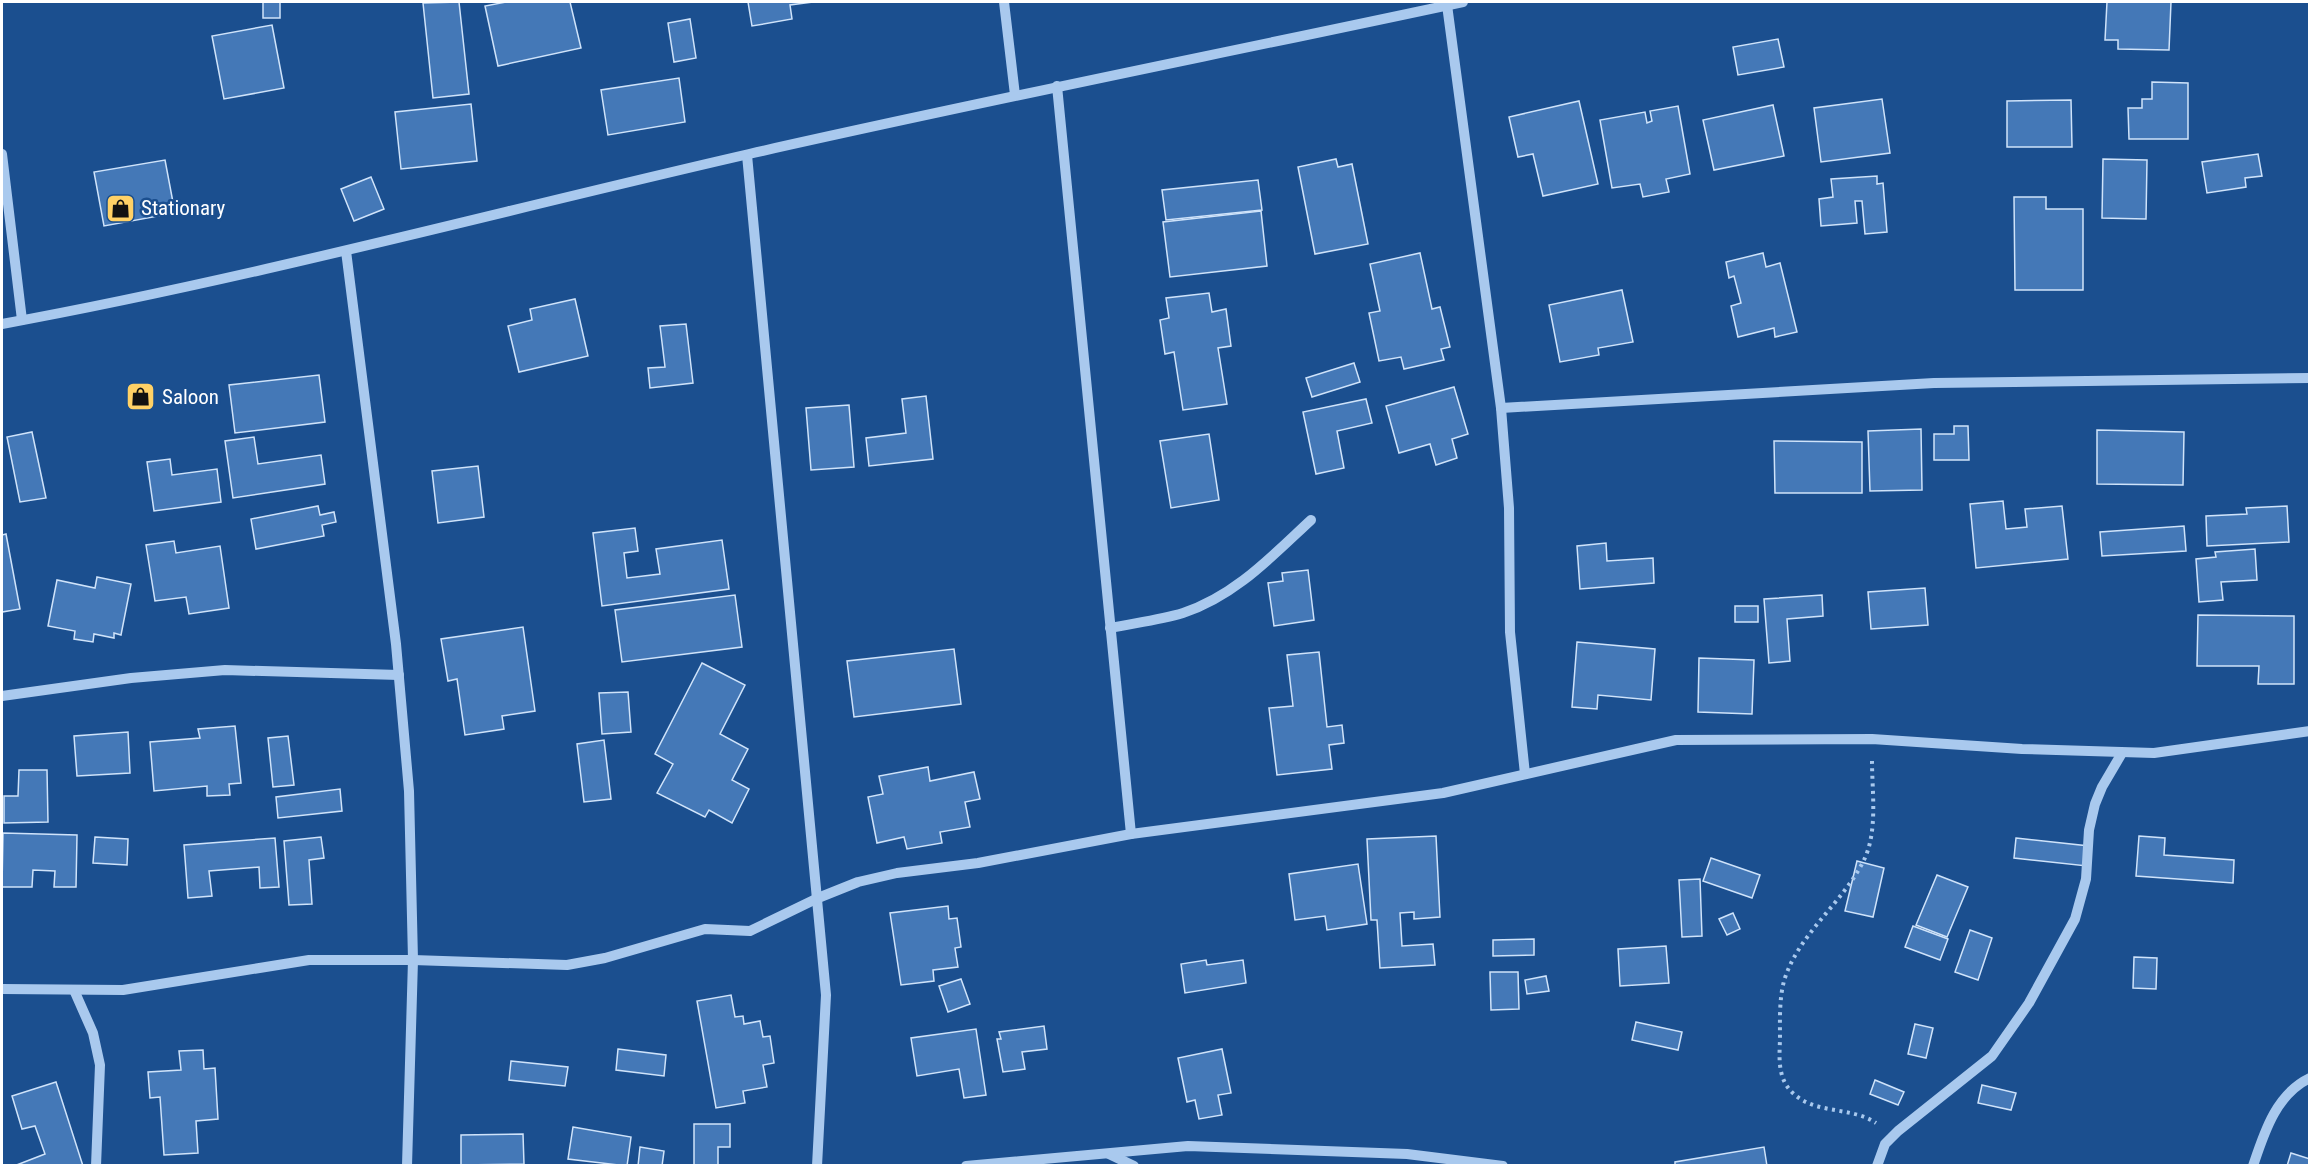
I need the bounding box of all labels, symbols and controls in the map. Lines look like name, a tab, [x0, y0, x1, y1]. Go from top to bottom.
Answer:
shop icon: Stationary	[104, 192, 136, 224]
place label: Stationary	[141, 196, 226, 220]
shop icon: Saloon	[125, 381, 157, 413]
place label: Saloon	[162, 385, 219, 409]

